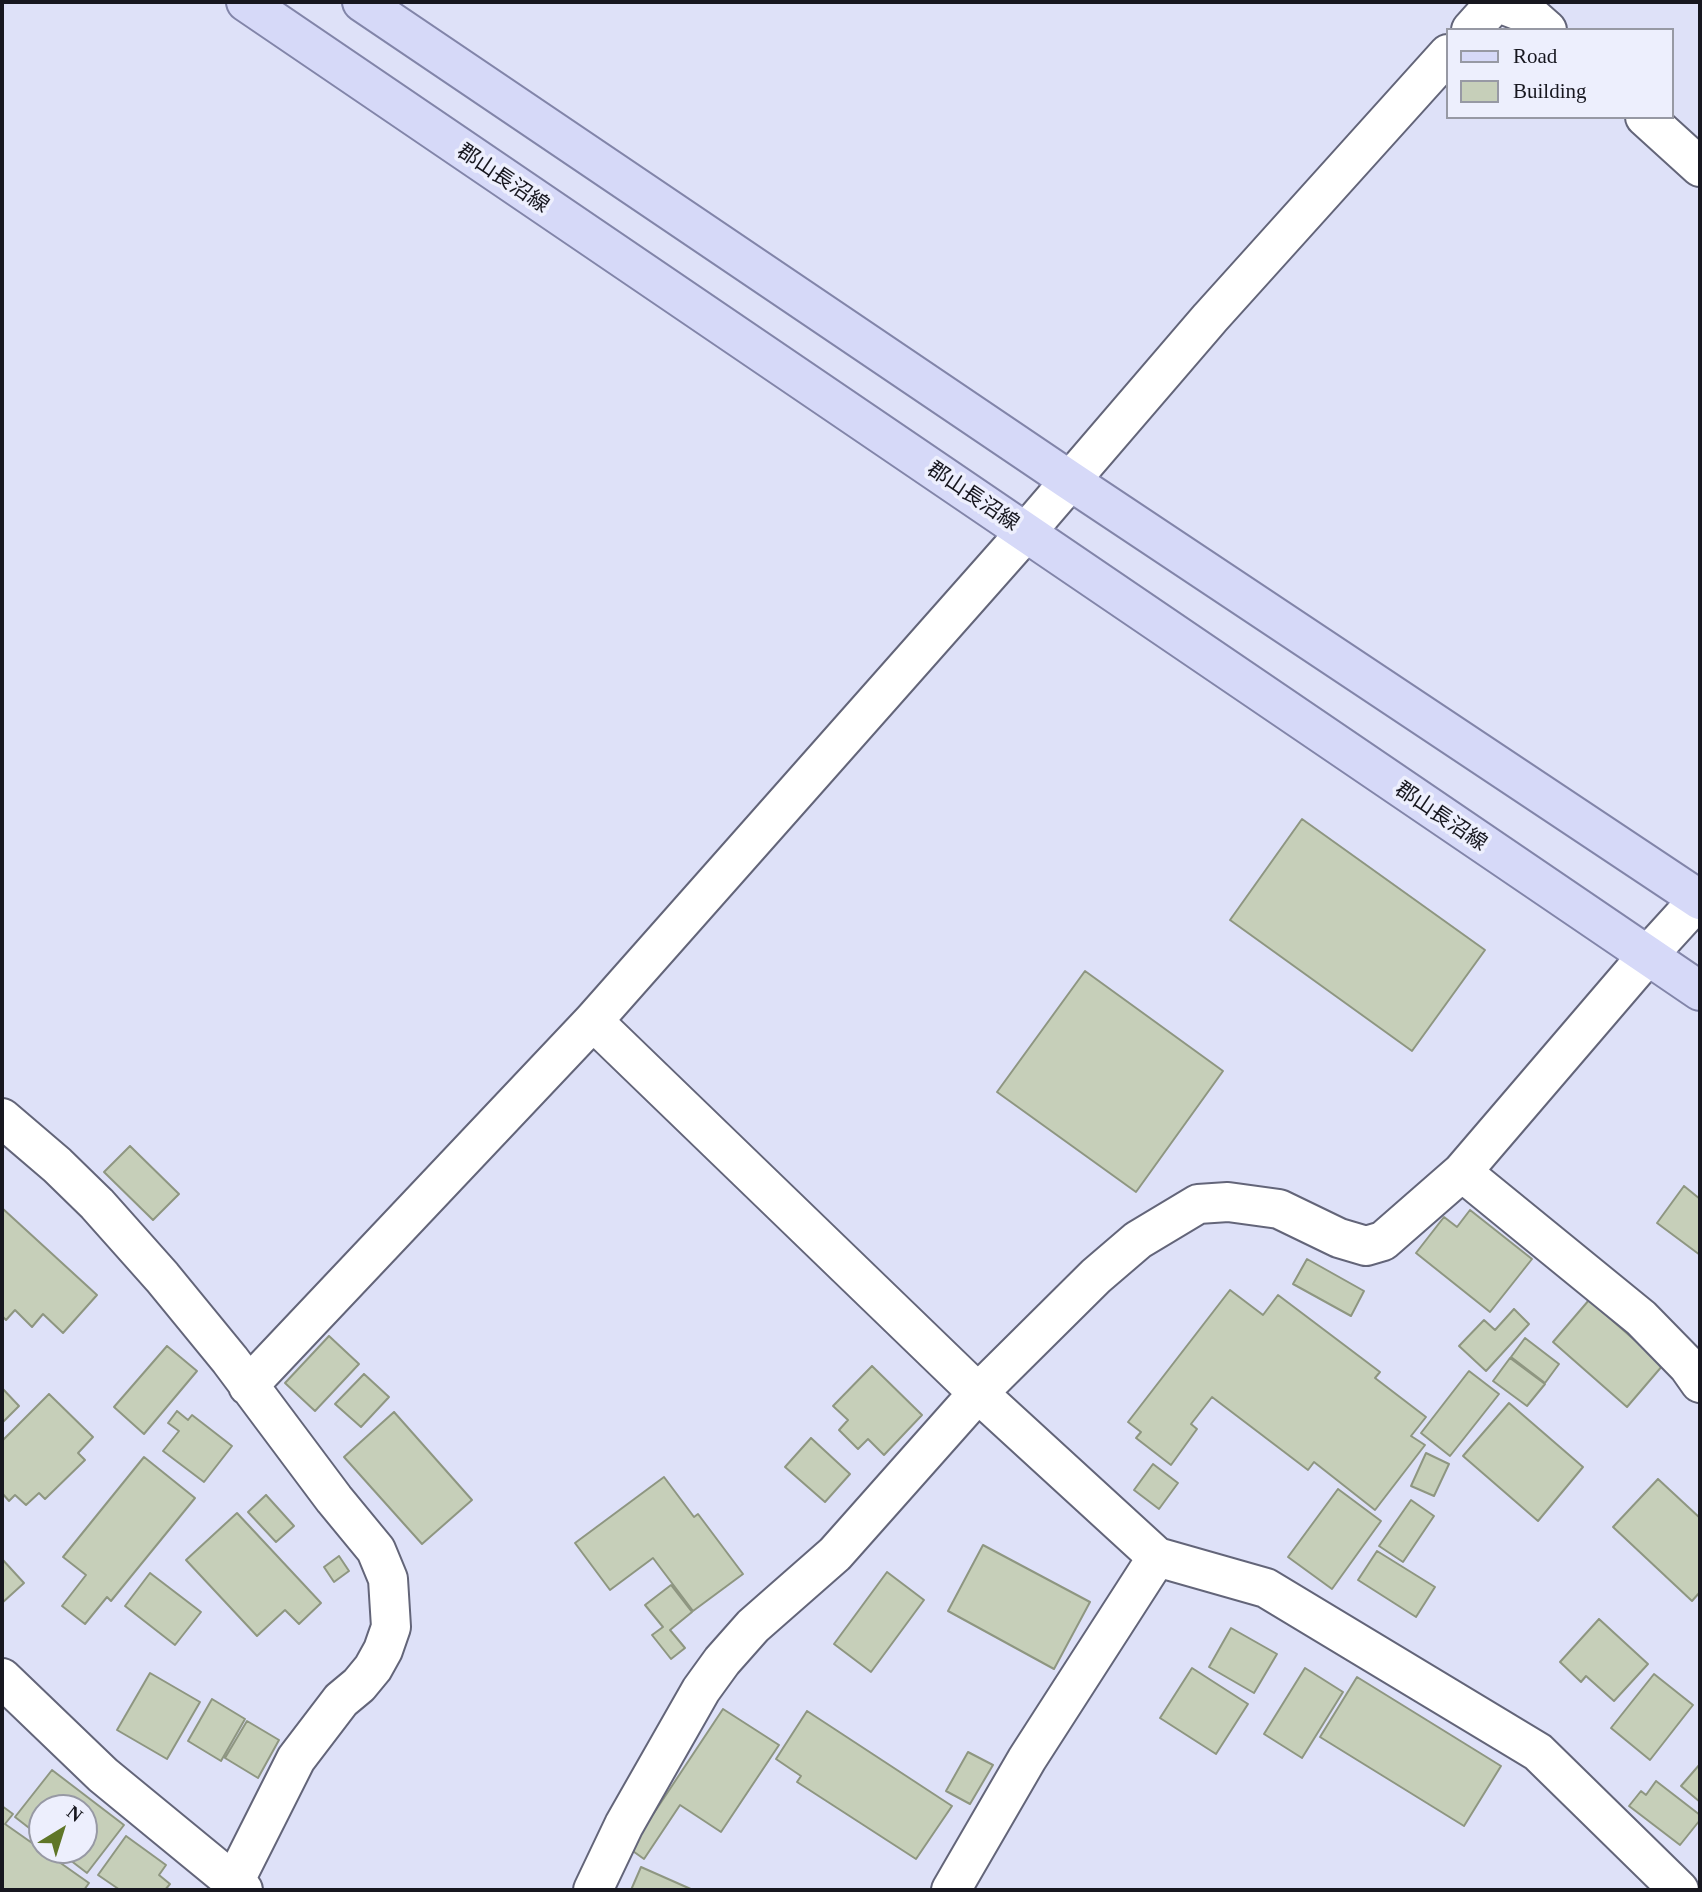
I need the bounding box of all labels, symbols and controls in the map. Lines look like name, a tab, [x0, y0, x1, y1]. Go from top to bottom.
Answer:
legend	[1446, 28, 1674, 119]
text: Road	[1513, 44, 1557, 68]
text: Building	[1513, 79, 1587, 103]
street label: 郡山長沼線	[453, 137, 555, 217]
street label: 郡山長沼線	[923, 455, 1025, 535]
street label: 郡山長沼線	[1391, 775, 1493, 855]
north arrow	[28, 1794, 98, 1864]
text: N	[63, 1801, 87, 1826]

